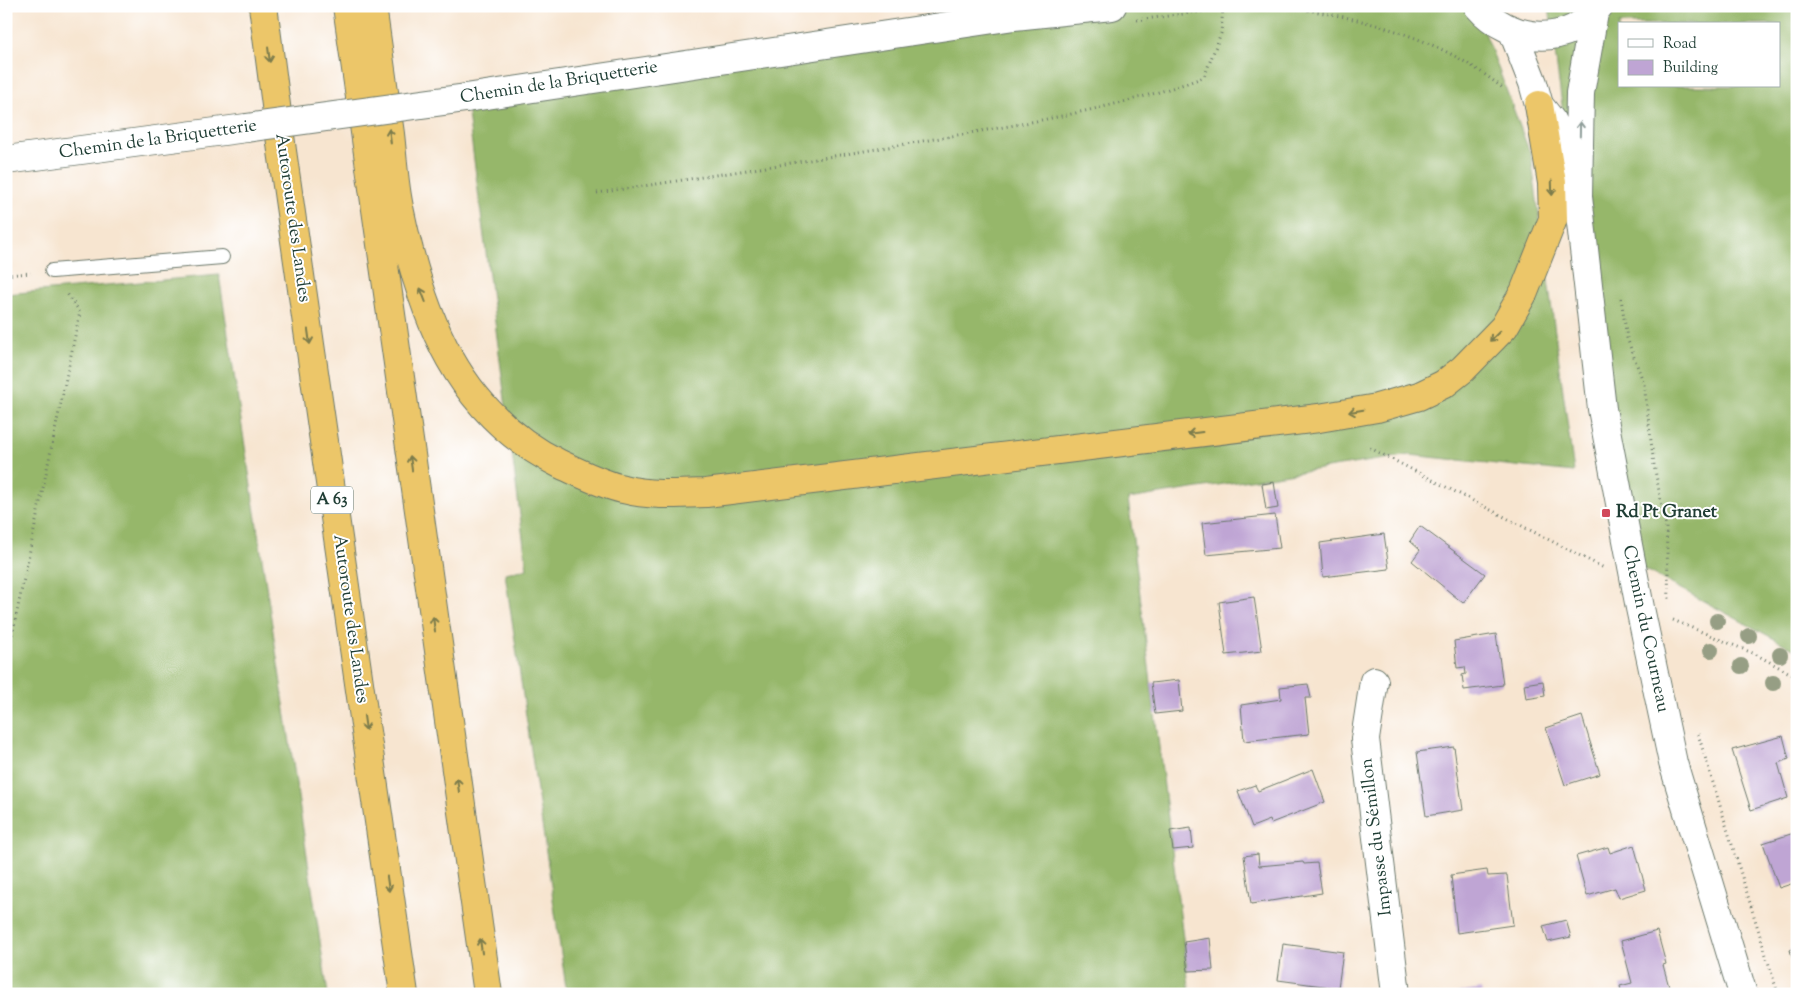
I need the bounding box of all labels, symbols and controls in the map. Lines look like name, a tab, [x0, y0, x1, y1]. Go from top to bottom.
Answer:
legend	[1618, 22, 1780, 88]
text: Road	[1663, 34, 1697, 55]
one-way arrow	[264, 46, 274, 62]
street label: Chemin de la Briquetterie	[458, 55, 660, 111]
text: Building	[1663, 58, 1718, 79]
street label: Chemin de la Briquetterie	[57, 113, 259, 167]
one-way arrow	[1575, 122, 1584, 138]
one-way arrow	[385, 129, 395, 145]
street label: Autoroute des Landes	[267, 132, 317, 304]
one-way arrow	[1548, 180, 1557, 196]
one-way arrow	[418, 288, 427, 303]
one-way arrow	[304, 329, 314, 345]
one-way arrow	[1489, 330, 1502, 342]
one-way arrow	[1349, 407, 1365, 417]
one-way arrow	[1188, 428, 1204, 438]
one-way arrow	[406, 455, 416, 471]
road number: A 63	[311, 486, 353, 514]
place label: Rd Pt Granet	[1616, 500, 1718, 526]
marker: Rd Pt Granet	[1600, 507, 1612, 519]
street label: Autoroute des Landes	[325, 533, 375, 705]
street label: Chemin du Courneau	[1615, 543, 1675, 715]
one-way arrow	[429, 616, 439, 632]
one-way arrow	[360, 714, 370, 730]
street label: Impasse du Sémillon	[1354, 756, 1400, 917]
one-way arrow	[452, 777, 462, 793]
one-way arrow	[383, 875, 393, 891]
one-way arrow	[476, 938, 486, 954]

